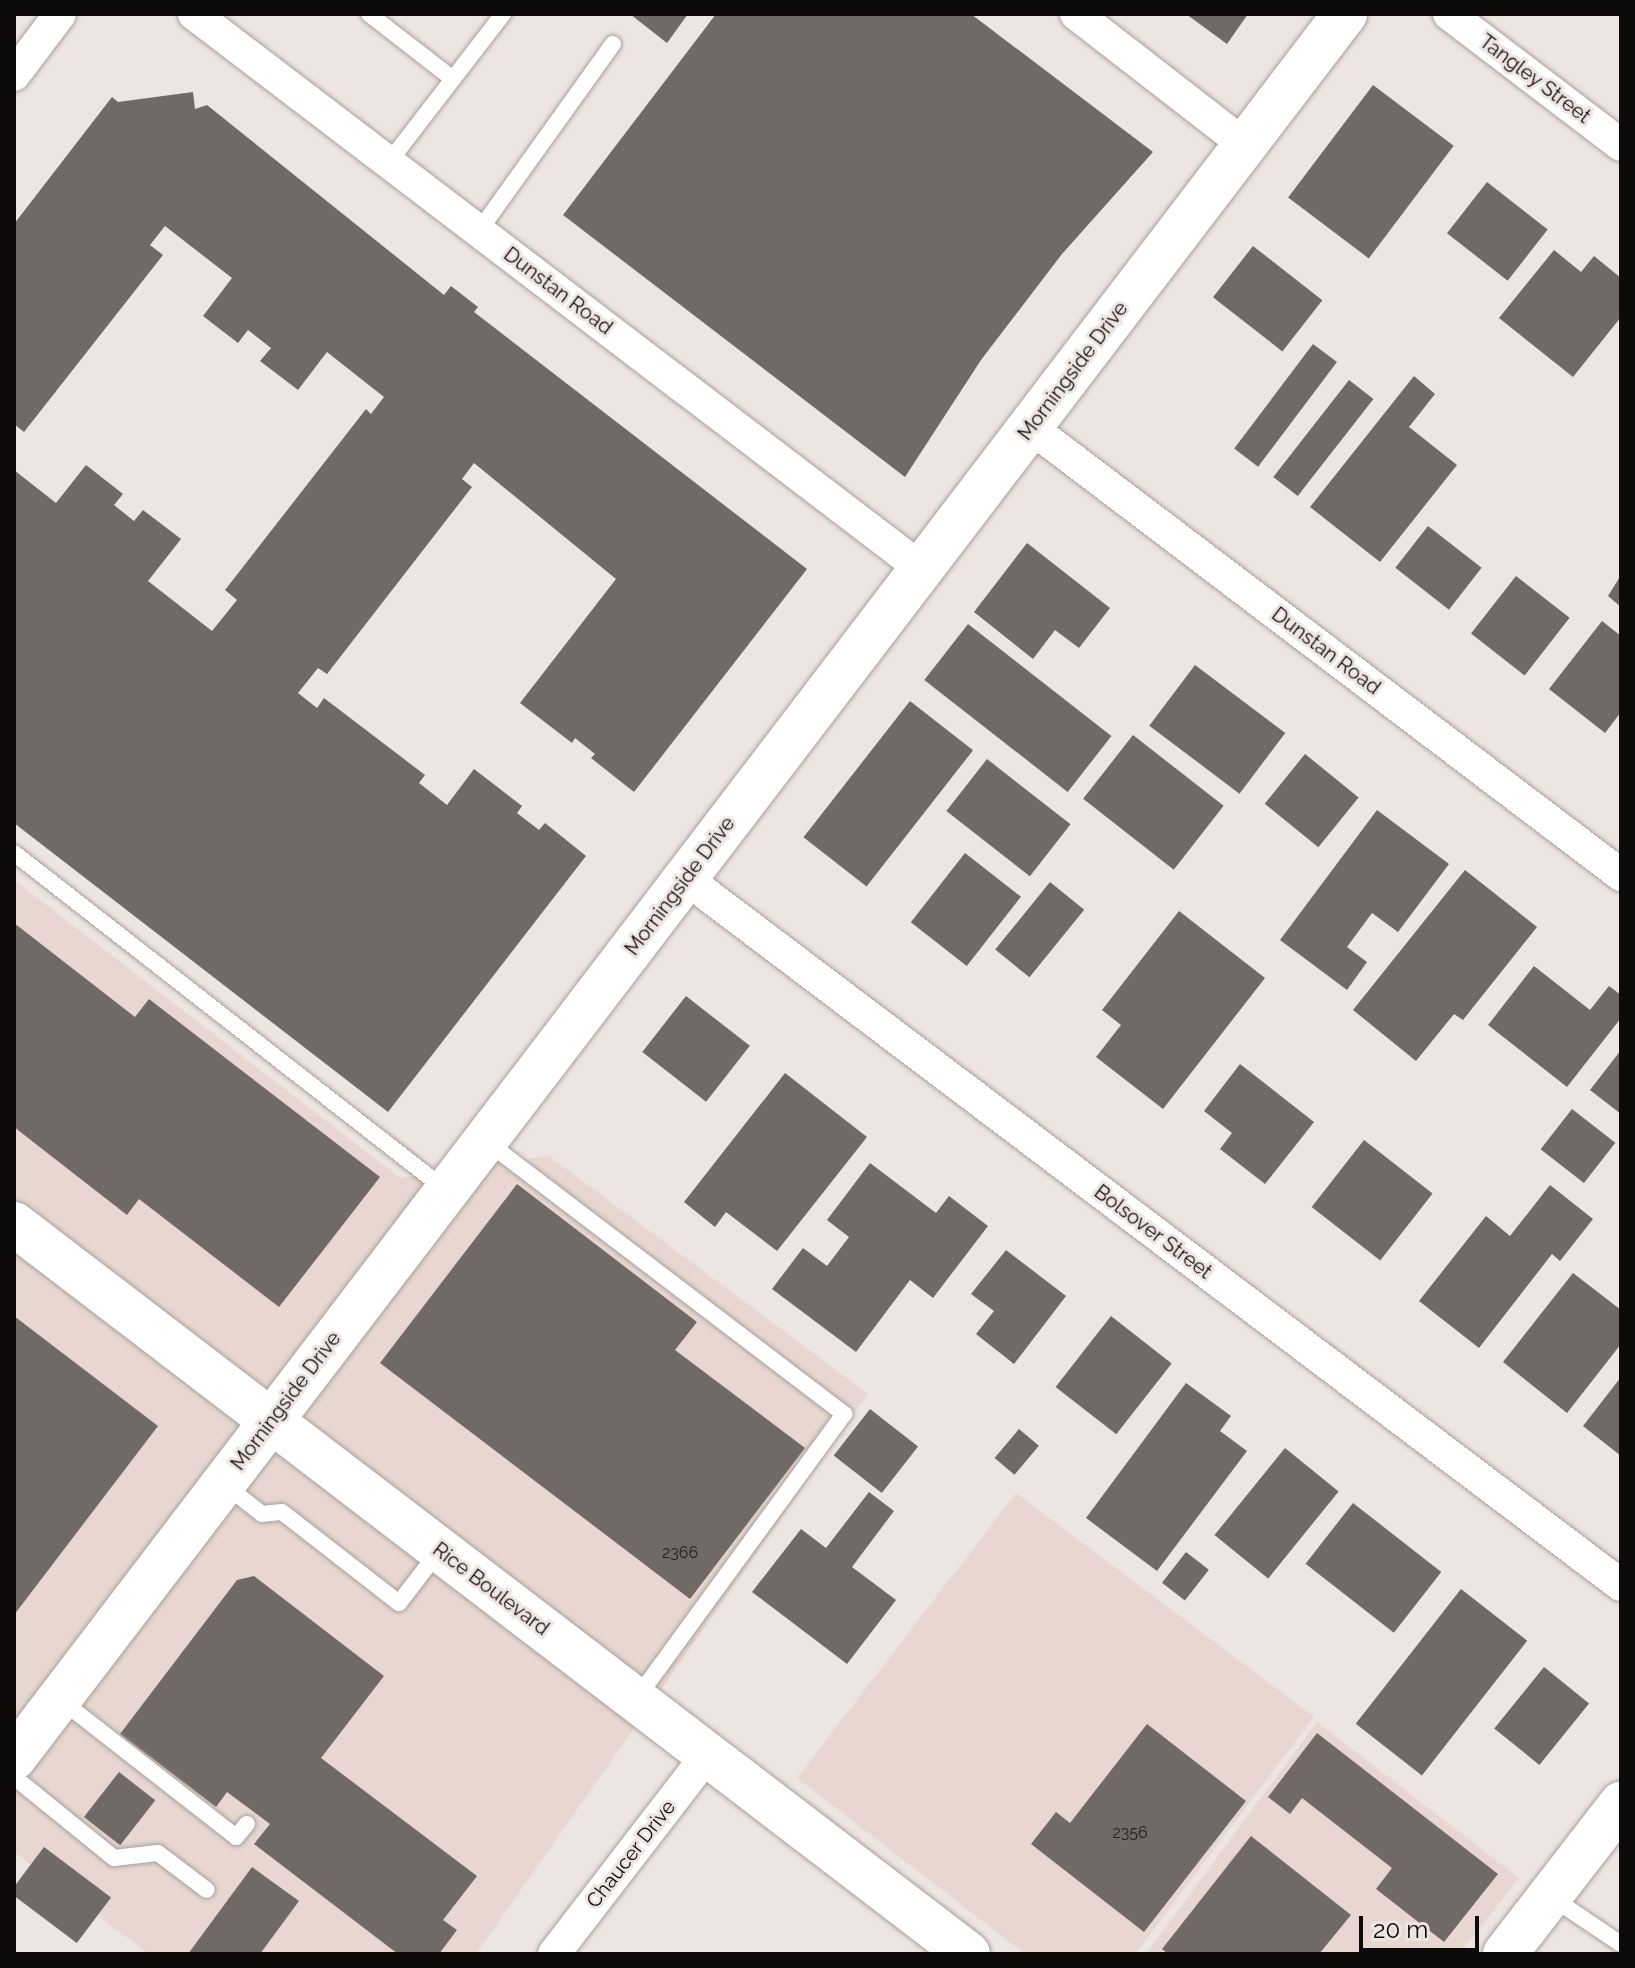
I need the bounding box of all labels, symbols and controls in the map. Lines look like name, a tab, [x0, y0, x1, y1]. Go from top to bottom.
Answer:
street label: Tangley Street	[1475, 29, 1595, 129]
street label: Dunstan Road	[499, 242, 617, 340]
street label: Morningside Drive	[1013, 297, 1133, 445]
street label: Dunstan Road	[1267, 602, 1385, 700]
street label: Morningside Drive	[620, 812, 740, 960]
street label: Bolsover Street	[1089, 1180, 1217, 1284]
street label: Morningside Drive	[226, 1327, 346, 1475]
street label: Rice Boulevard	[428, 1537, 554, 1641]
house number: 2366	[662, 1543, 698, 1563]
street label: Chaucer Drive	[581, 1795, 681, 1913]
house number: 2356	[1112, 1823, 1148, 1843]
scale bar	[1363, 1900, 1483, 1950]
text: 20 m	[1373, 1915, 1428, 1944]

